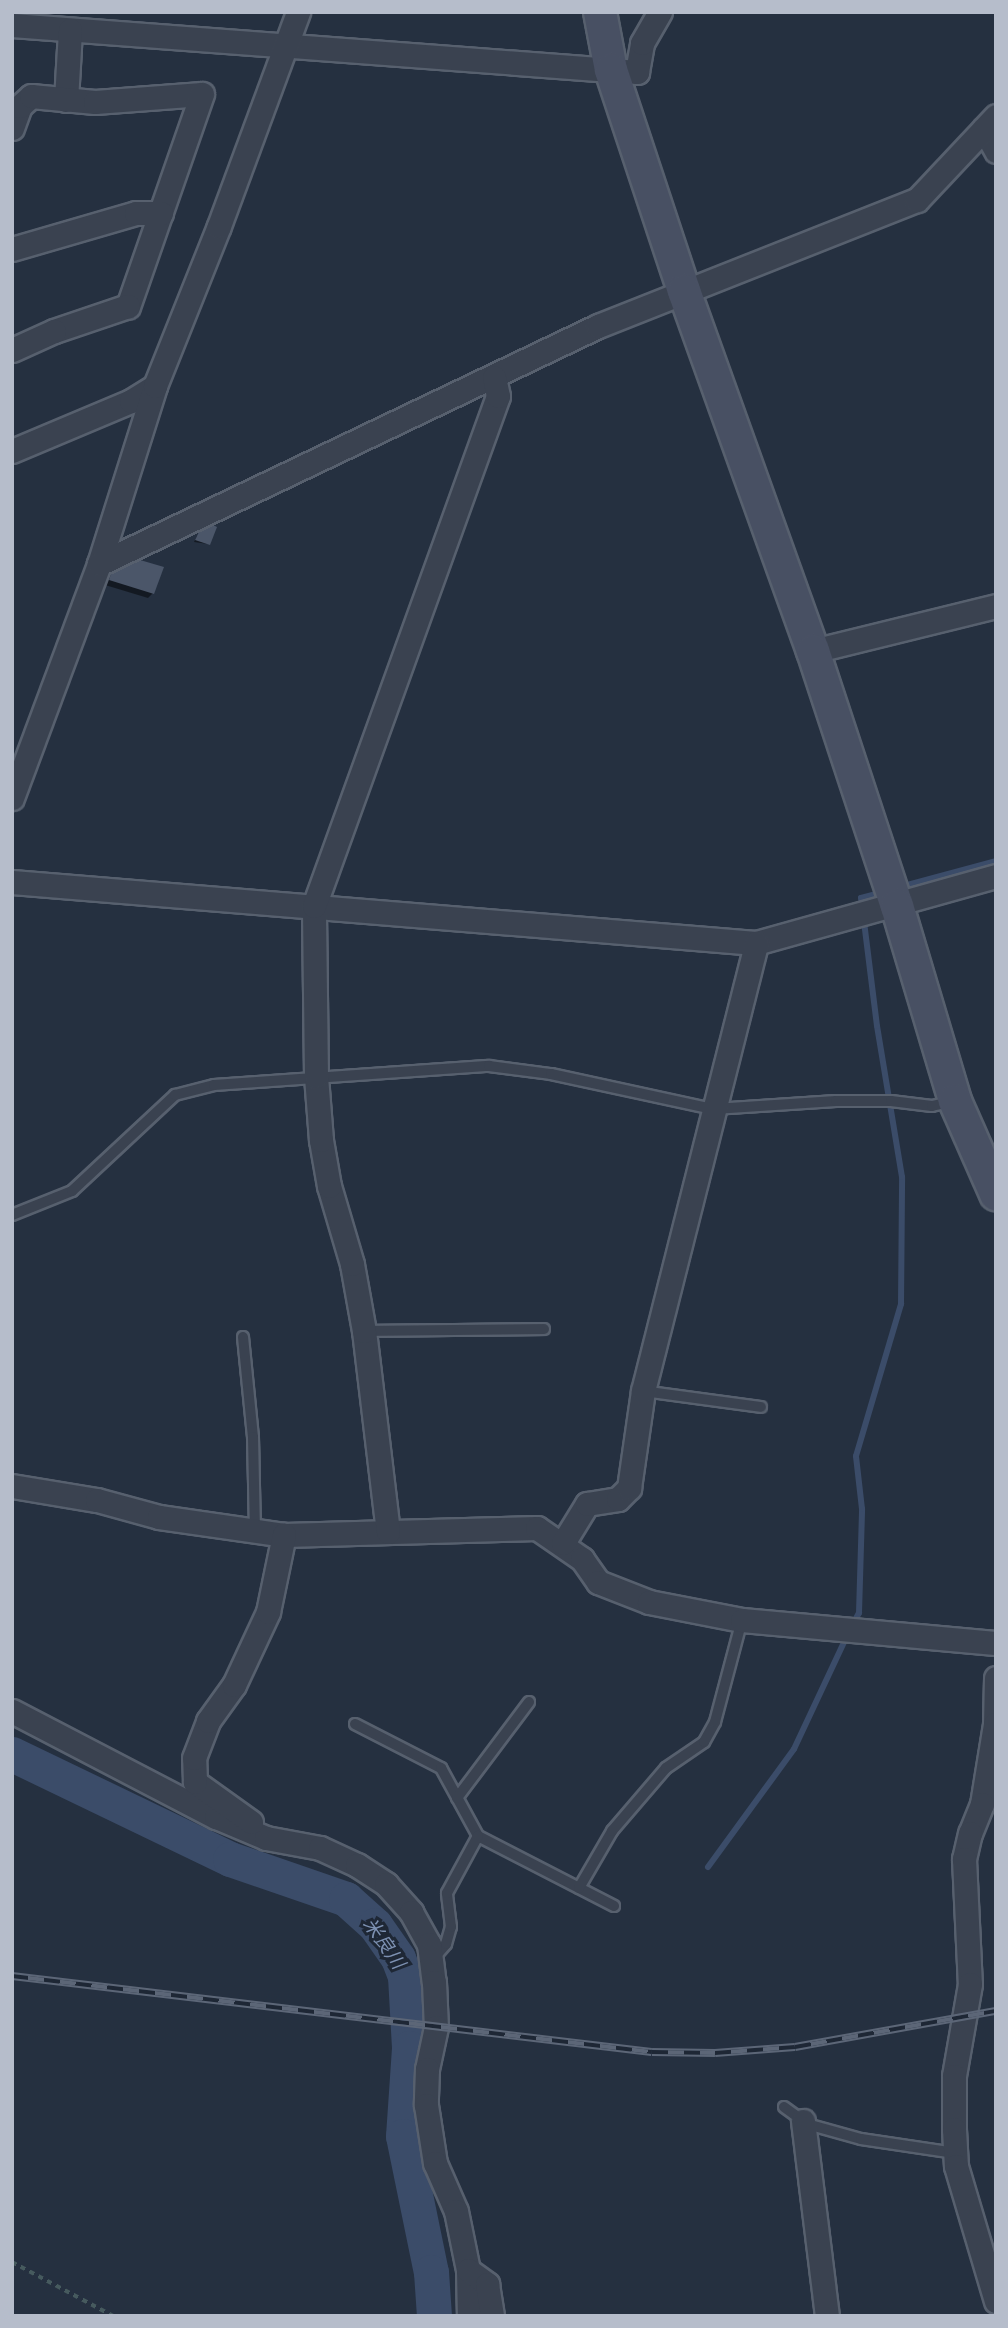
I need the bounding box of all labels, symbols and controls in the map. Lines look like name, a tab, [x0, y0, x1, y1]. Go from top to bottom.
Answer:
water label: 米良川	[357, 1914, 409, 1974]

